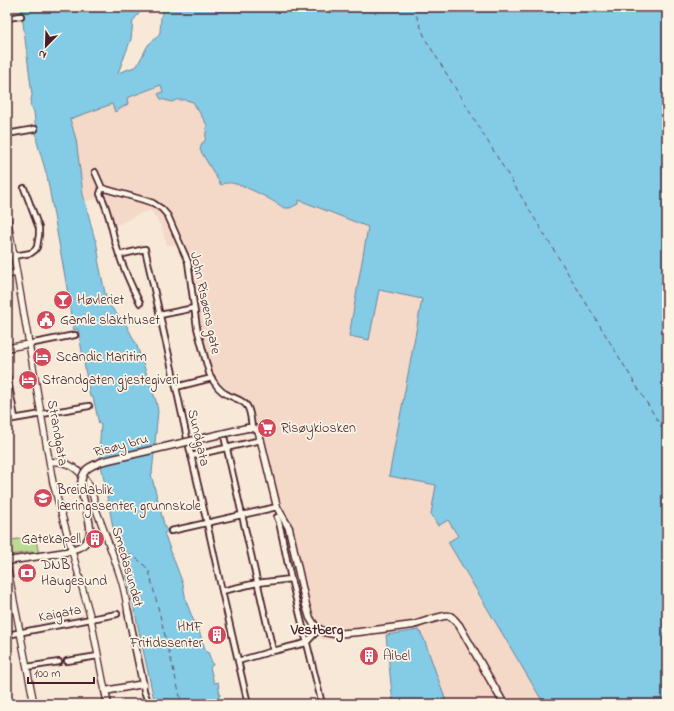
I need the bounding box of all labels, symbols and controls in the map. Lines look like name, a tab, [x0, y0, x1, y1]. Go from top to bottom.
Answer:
north arrow	[26, 26, 66, 66]
text: N	[36, 45, 49, 63]
street label: John Risøens gate	[183, 250, 226, 357]
bar icon: Høvleriet	[52, 289, 74, 311]
place label: Høvleriet	[77, 290, 125, 311]
public building icon: Gamle slakthuset	[35, 309, 57, 331]
place label: Gamle slakthuset	[60, 310, 160, 331]
hotel icon: Scandic Maritim	[31, 346, 53, 368]
place label: Scandic Maritim	[56, 347, 147, 368]
hotel icon: Strandgaten gjestegiveri	[17, 369, 39, 391]
place label: Strandgaten gjestegiveri	[42, 370, 179, 392]
street label: Strandgata	[40, 398, 73, 468]
street label: Sundgata	[180, 407, 215, 469]
supermarket icon: Risøykiosken	[256, 417, 278, 439]
place label: Risøykiosken	[281, 418, 356, 440]
street label: Risøy bru	[91, 429, 151, 464]
place label: Breidablik læringssenter, grunnskole	[56, 480, 202, 518]
school or university icon: Breidablik læringssenter, grunnskole	[32, 487, 54, 509]
street label: Smedasundet	[106, 525, 149, 610]
building icon: Gatekapell	[84, 528, 106, 550]
place label: Gatekapell	[21, 529, 81, 550]
place label: DNB Haugesund	[40, 555, 107, 593]
bank icon: DNB Haugesund	[16, 562, 38, 584]
street label: Kaigata	[37, 600, 83, 629]
place label: HMF Fritidssenter	[129, 617, 204, 654]
district label: Vestberg	[290, 619, 343, 643]
building icon: HMF Fritidssenter	[206, 624, 228, 646]
building icon: Aibel	[358, 645, 380, 667]
place label: Aibel	[383, 646, 410, 667]
scale bar	[28, 659, 94, 685]
text: 100 m	[34, 665, 61, 683]

